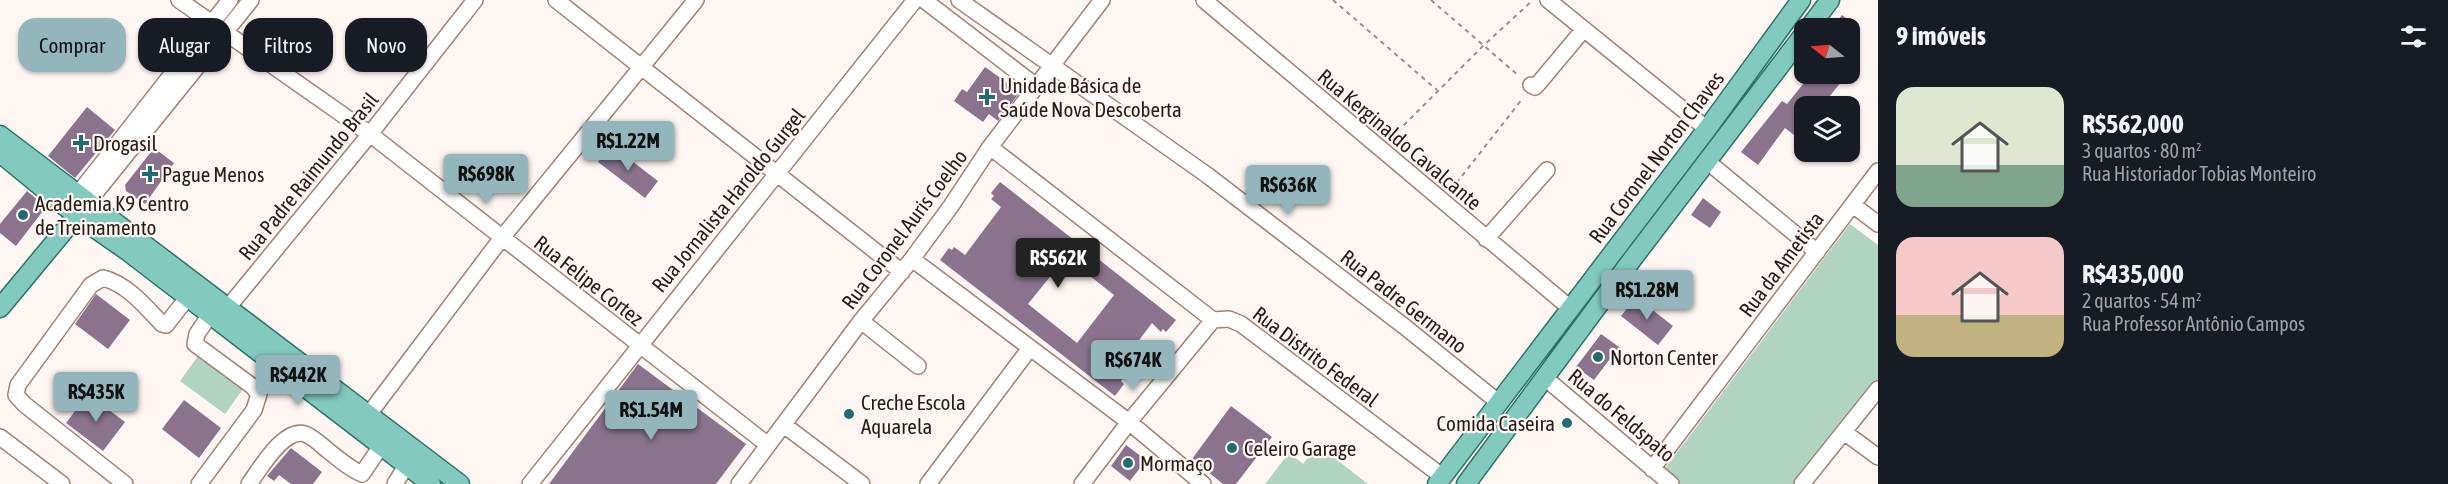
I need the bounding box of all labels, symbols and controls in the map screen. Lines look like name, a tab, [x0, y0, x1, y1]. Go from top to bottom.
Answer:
chip: Comprar	[18, 18, 126, 72]
chip: Alugar	[138, 18, 231, 72]
chip: Filtros	[243, 18, 333, 72]
chip: Novo	[345, 18, 427, 72]
north arrow	[1794, 18, 1860, 84]
map controls	[1794, 18, 1860, 162]
icon: filters	[2397, 20, 2430, 53]
text: 9 imóveis	[1896, 21, 1986, 51]
street label: Rua Kerginaldo Cavalcante	[1313, 64, 1487, 214]
street label: Rua Coronel Norton Chaves	[1584, 66, 1728, 248]
place label: Unidade Básica de Saúde Nova Descoberta	[1000, 73, 1182, 121]
street label: Rua Padre Raimundo Brasil	[233, 87, 383, 264]
marker: Unidade Básica de Saúde Nova Descoberta	[978, 88, 996, 106]
button: layers	[1794, 96, 1860, 162]
street label: Rua Jornalista Haroldo Gurgel	[647, 103, 810, 297]
text: R$562,000	[2082, 109, 2184, 139]
icon: home	[1944, 111, 2016, 183]
pin: R$1.22M	[573, 121, 683, 172]
text: R$1.22M	[596, 129, 660, 152]
place label: Drogasil	[93, 131, 157, 155]
marker: Drogasil	[74, 136, 88, 150]
text: 3 quartos · 80 m²	[2082, 139, 2202, 162]
street label: Rua Coronel Auris Coelho	[836, 145, 972, 313]
pin: R$698K	[437, 154, 535, 205]
place label: Pague Menos	[162, 162, 264, 186]
text: R$698K	[458, 162, 514, 185]
text: Rua Historiador Tobias Monteiro	[2082, 162, 2316, 185]
pin: R$636K	[1239, 165, 1337, 216]
marker: Pague Menos	[143, 167, 157, 181]
text: R$636K	[1260, 173, 1316, 196]
place label: Academia K9 Centro de Treinamento	[35, 191, 189, 239]
street label: Rua da Ametista	[1734, 207, 1828, 321]
marker: Academia K9 Centro de Treinamento	[16, 208, 30, 222]
street label: Rua Felipe Cortez	[530, 230, 649, 330]
pin: R$562K	[1009, 238, 1107, 289]
street label: Rua Padre Germano	[1336, 244, 1472, 358]
text: R$562K	[1030, 246, 1086, 269]
text: R$435,000	[2082, 259, 2184, 289]
icon: home	[1944, 261, 2016, 333]
pin: R$1.28M	[1592, 270, 1702, 321]
text: R$1.28M	[1615, 278, 1679, 301]
text: 2 quartos · 54 m²	[2082, 289, 2202, 312]
street label: Rua Distrito Federal	[1248, 301, 1384, 411]
text: Rua Professor Antônio Campos	[2082, 312, 2305, 335]
pin: R$674K	[1084, 340, 1182, 391]
place label: Norton Center	[1610, 345, 1719, 369]
text: R$674K	[1105, 348, 1161, 371]
marker: Norton Center	[1591, 350, 1605, 364]
pin: R$442K	[249, 355, 347, 406]
text: R$442K	[270, 363, 326, 386]
street label: Rua do Feldspato	[1564, 363, 1680, 467]
pin: R$435K	[47, 372, 145, 423]
text: R$435K	[68, 380, 124, 403]
pin: R$1.54M	[596, 390, 706, 441]
place label: Creche Escola Aquarela	[861, 390, 966, 438]
text: R$1.54M	[619, 398, 683, 421]
marker: Creche Escola Aquarela	[842, 407, 856, 421]
place label: Comida Caseira	[1437, 411, 1555, 435]
marker: Comida Caseira	[1560, 416, 1574, 430]
place label: Celeiro Garage	[1244, 436, 1356, 460]
marker: Celeiro Garage	[1225, 441, 1239, 455]
place label: Mormaço	[1140, 451, 1213, 475]
marker: Mormaço	[1121, 456, 1135, 470]

